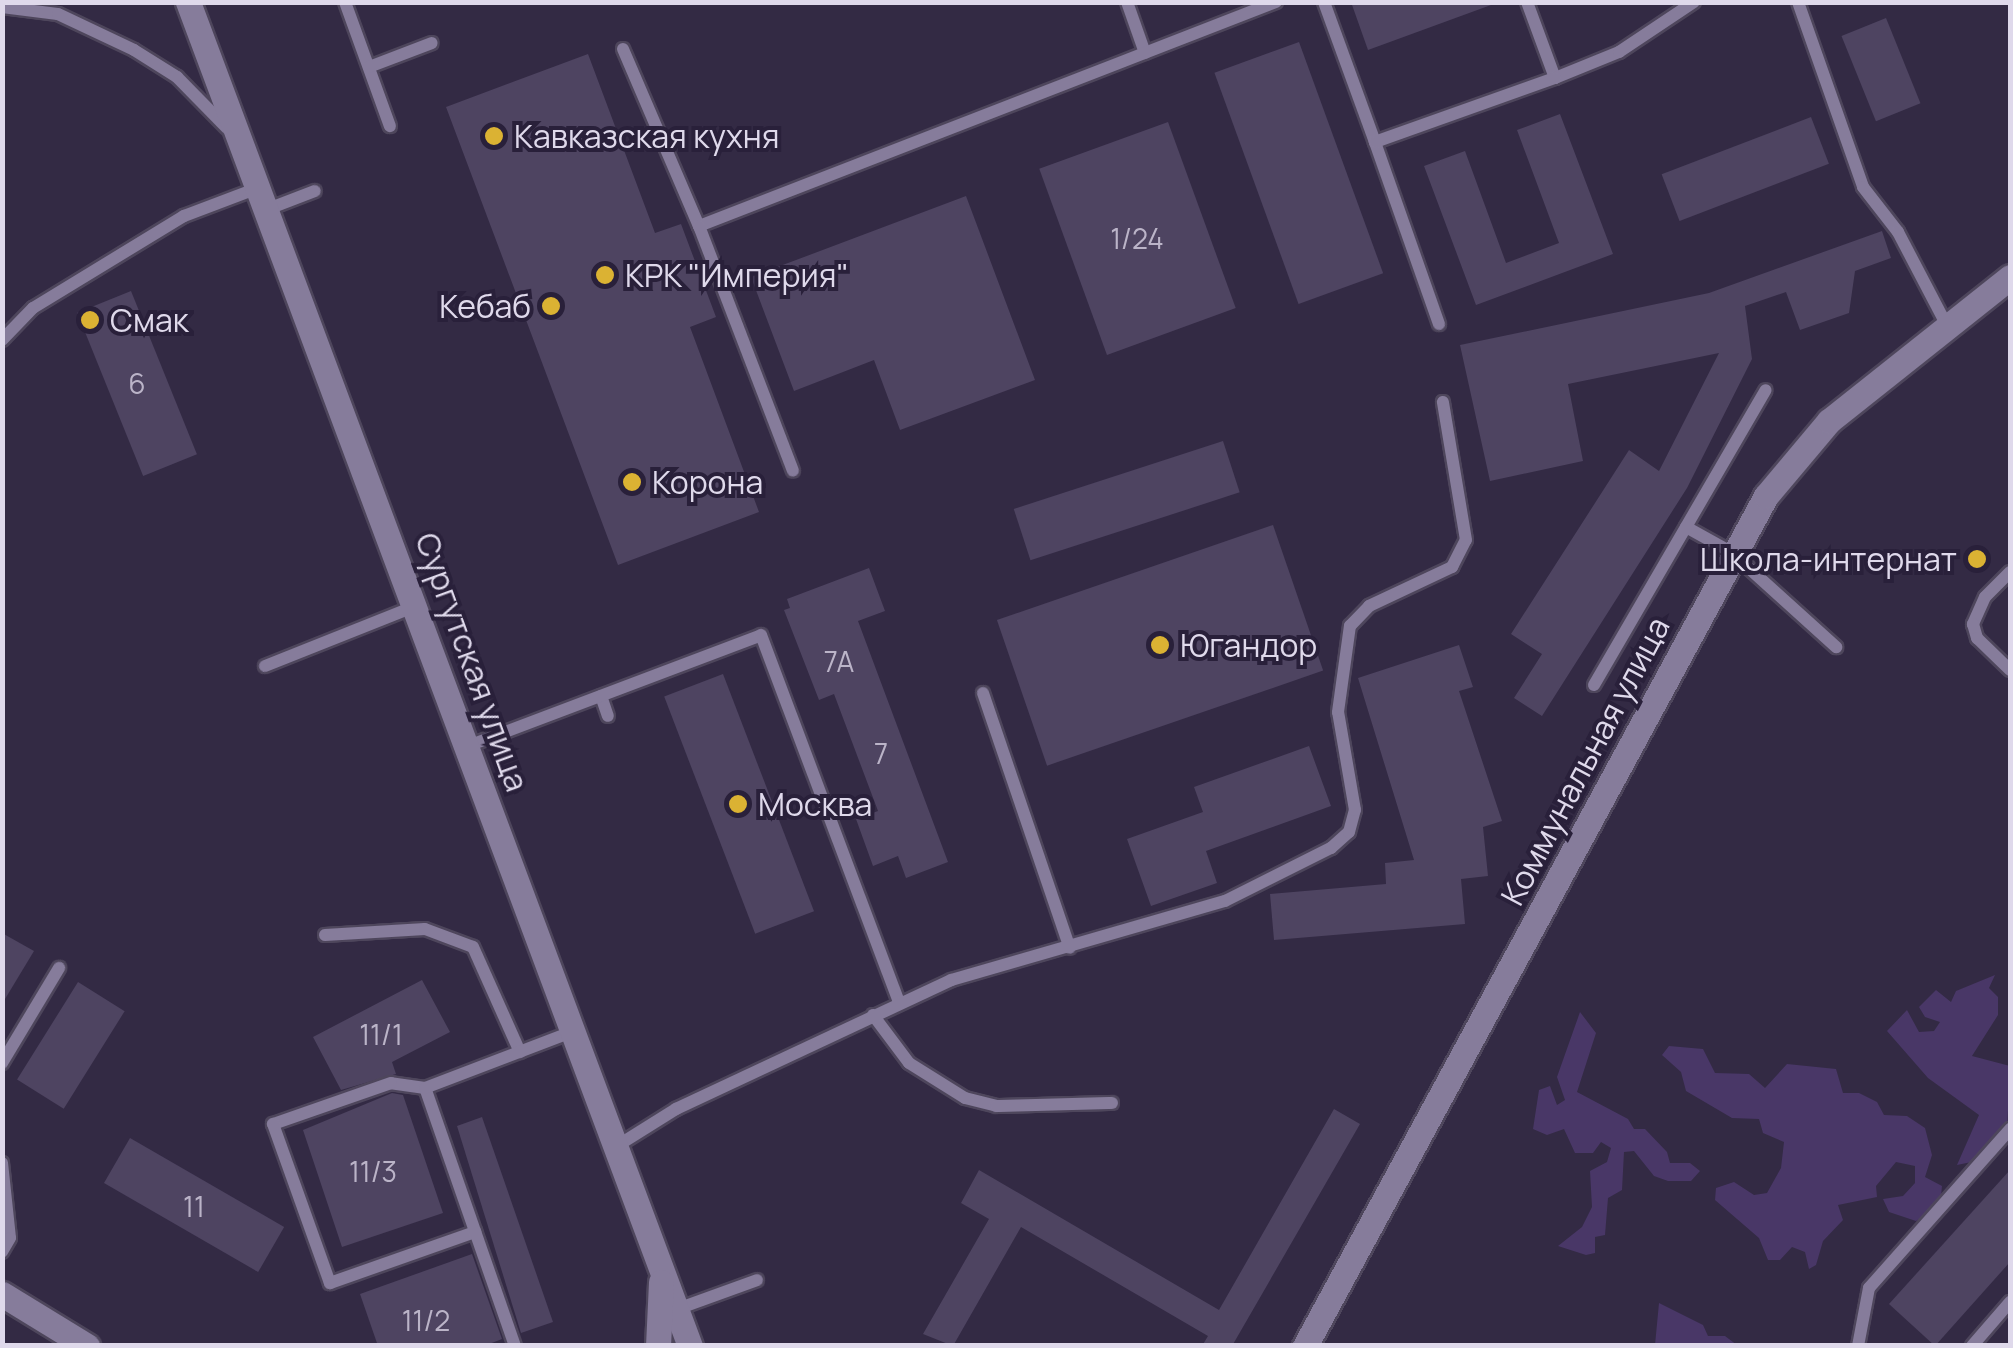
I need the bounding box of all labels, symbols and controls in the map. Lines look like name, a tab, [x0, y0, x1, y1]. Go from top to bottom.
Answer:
place label: Кавказская кухня	[514, 117, 779, 155]
marker: Кавказская кухня	[483, 125, 505, 147]
house number: 1/24	[1110, 221, 1164, 255]
place label: КРК "Империя"	[625, 256, 850, 294]
marker: КРК "Империя"	[594, 264, 616, 286]
place label: Кебаб	[439, 287, 531, 325]
marker: Кебаб	[540, 295, 562, 317]
place label: Смак	[110, 301, 189, 339]
marker: Смак	[79, 309, 101, 331]
house number: 6	[128, 366, 146, 400]
place label: Корона	[652, 463, 763, 501]
marker: Корона	[621, 471, 643, 493]
street label: Сургутская улица	[407, 528, 537, 796]
place label: Школа-интернат	[1700, 540, 1957, 578]
marker: Школа-интернат	[1966, 548, 1988, 570]
street label: Коммунальная улица	[1493, 610, 1677, 912]
place label: Югандор	[1180, 626, 1317, 664]
marker: Югандор	[1149, 634, 1171, 656]
house number: 7А	[824, 644, 854, 678]
house number: 7	[874, 736, 888, 770]
place label: Москва	[758, 785, 872, 823]
marker: Москва	[727, 793, 749, 815]
house number: 11/1	[359, 1017, 403, 1051]
house number: 11/3	[349, 1154, 397, 1188]
house number: 11	[183, 1189, 205, 1223]
house number: 11/2	[402, 1303, 450, 1337]

